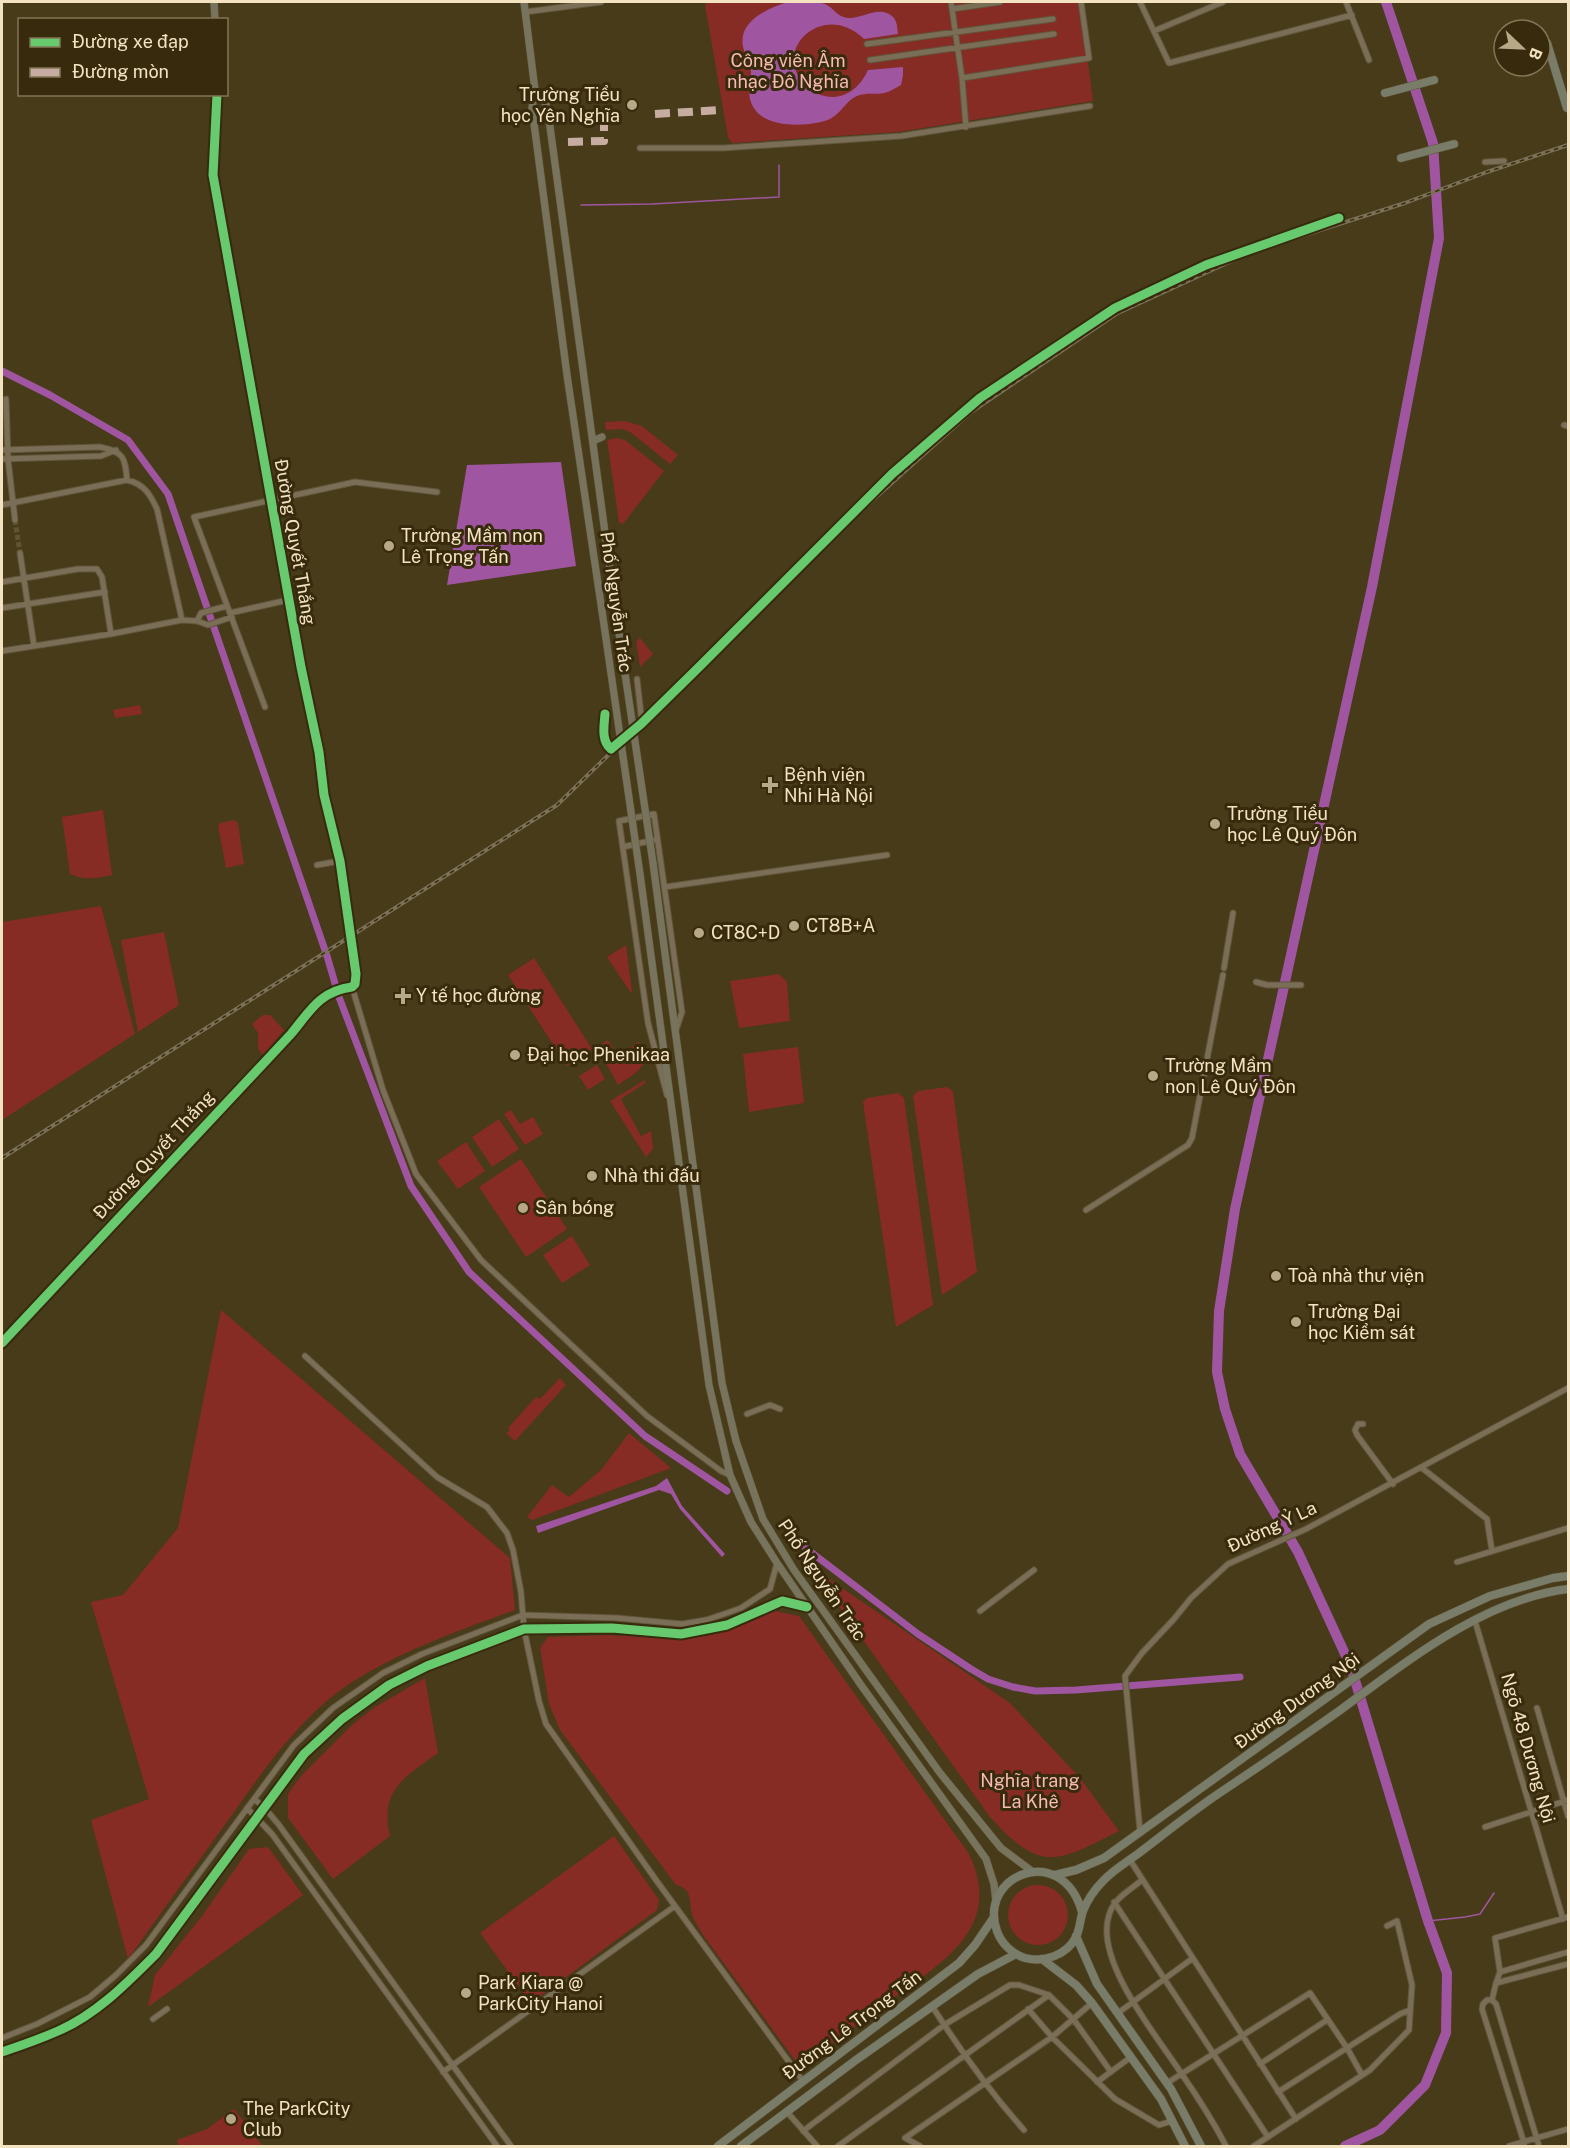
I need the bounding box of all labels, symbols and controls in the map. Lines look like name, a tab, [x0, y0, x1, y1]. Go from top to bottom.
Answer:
legend	[18, 18, 228, 96]
north arrow	[1492, 18, 1552, 78]
text: Đường xe đạp	[72, 31, 189, 52]
text: B	[1524, 45, 1546, 62]
park label: Công viên Âm nhạc Đô Nghĩa	[727, 50, 849, 92]
text: Đường mòn	[72, 61, 169, 82]
place label: Trường Tiểu học Yên Nghĩa	[501, 84, 620, 126]
marker: Trường Tiểu học Yên Nghĩa	[625, 98, 639, 112]
street label: Đường Quyết Thắng	[271, 457, 320, 626]
place label: Trường Mầm non Lê Trọng Tấn	[401, 525, 543, 567]
street label: Phố Nguyễn Trác	[596, 530, 637, 674]
marker: Trường Mầm non Lê Trọng Tấn	[382, 539, 396, 553]
place label: Bệnh viện Nhi Hà Nội	[784, 764, 873, 806]
marker: Bệnh viện Nhi Hà Nội	[761, 776, 779, 794]
place label: Trường Tiểu học Lê Quý Đôn	[1227, 803, 1357, 845]
marker: Trường Tiểu học Lê Quý Đôn	[1208, 817, 1222, 831]
place label: CT8B+A	[806, 915, 875, 936]
marker: CT8B+A	[787, 919, 801, 933]
place label: CT8C+D	[711, 922, 780, 943]
marker: CT8C+D	[692, 926, 706, 940]
place label: Y tế học đường	[416, 985, 542, 1006]
marker: Y tế học đường	[394, 987, 412, 1005]
place label: Đại học Phenikaa	[527, 1044, 670, 1065]
marker: Đại học Phenikaa	[508, 1048, 522, 1062]
place label: Trường Mầm non Lê Quý Đôn	[1165, 1055, 1296, 1097]
marker: Trường Mầm non Lê Quý Đôn	[1146, 1069, 1160, 1083]
street label: Đường Quyết Thắng	[89, 1086, 219, 1223]
place label: Nhà thi đấu	[604, 1165, 700, 1186]
marker: Nhà thi đấu	[585, 1169, 599, 1183]
place label: Sân bóng	[535, 1197, 614, 1218]
marker: Sân bóng	[516, 1201, 530, 1215]
place label: Toà nhà thư viện	[1288, 1265, 1424, 1286]
marker: Toà nhà thư viện	[1269, 1269, 1283, 1283]
place label: Trường Đại học Kiểm sát	[1308, 1301, 1415, 1343]
marker: Trường Đại học Kiểm sát	[1289, 1315, 1303, 1329]
street label: Đường Ỷ La	[1223, 1495, 1320, 1556]
street label: Phố Nguyễn Trác	[774, 1515, 871, 1644]
street label: Đường Dương Nội	[1230, 1648, 1363, 1753]
street label: Ngõ 48 Dương Nội	[1497, 1671, 1560, 1825]
park label: Nghĩa trang La Khê	[980, 1770, 1080, 1812]
street label: Đường Lê Trọng Tấn	[778, 1966, 925, 2084]
place label: Park Kiara @ ParkCity Hanoi	[478, 1972, 603, 2014]
marker: Park Kiara @ ParkCity Hanoi	[459, 1986, 473, 2000]
place label: The ParkCity Club	[243, 2098, 351, 2140]
marker: The ParkCity Club	[224, 2112, 238, 2126]

